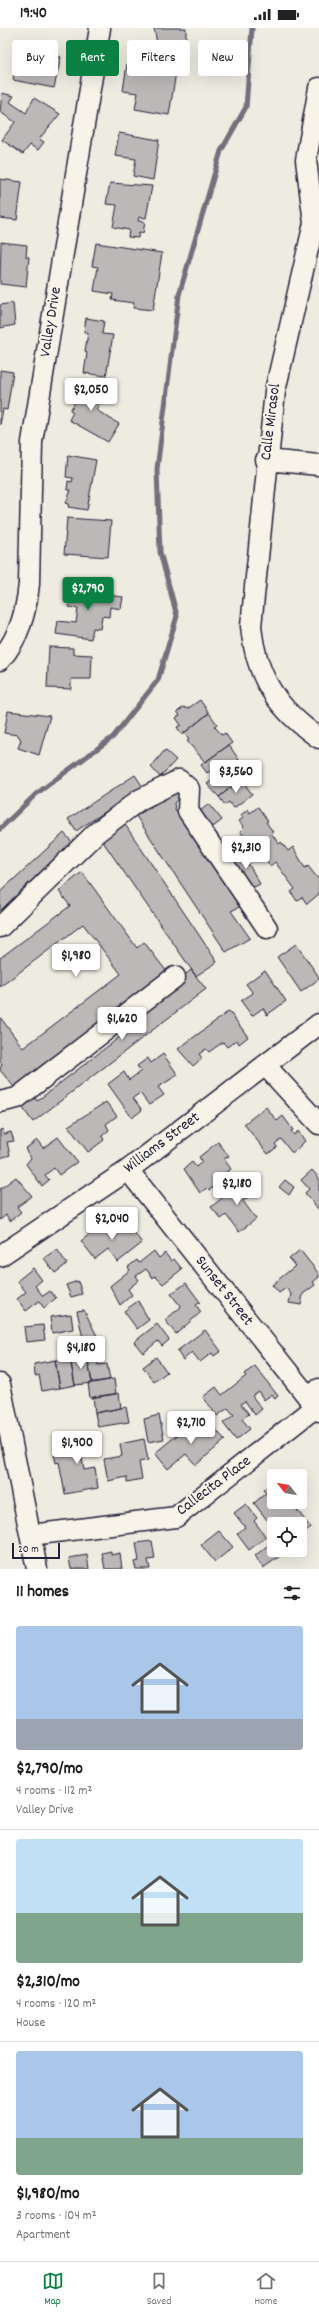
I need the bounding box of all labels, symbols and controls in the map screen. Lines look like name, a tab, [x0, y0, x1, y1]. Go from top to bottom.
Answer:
text: 19:40	[20, 3, 47, 25]
chip: Buy	[12, 40, 58, 76]
chip: Rent	[66, 40, 119, 76]
chip: Filters	[127, 40, 190, 76]
chip: New	[198, 40, 248, 76]
street label: Valley Drive	[34, 285, 68, 359]
pin: $2,050	[58, 378, 124, 412]
text: $2,050	[74, 381, 108, 400]
street label: Calle Mirasol	[255, 382, 287, 462]
pin: $2,790	[55, 577, 121, 611]
text: $2,790	[72, 580, 104, 599]
pin: $3,560	[203, 760, 269, 794]
text: $3,560	[219, 763, 253, 782]
pin: $2,310	[213, 836, 279, 870]
text: $2,310	[231, 839, 261, 858]
pin: $1,980	[43, 944, 109, 978]
text: $1,980	[61, 947, 91, 966]
pin: $1,620	[89, 1007, 155, 1041]
text: $1,620	[106, 1010, 138, 1029]
street label: Williams Street	[119, 1107, 205, 1179]
pin: $2,180	[204, 1172, 270, 1206]
text: $2,180	[222, 1175, 252, 1194]
pin: $2,040	[79, 1207, 145, 1241]
text: $2,040	[95, 1210, 129, 1229]
street label: Sunset Street	[189, 1251, 259, 1331]
pin: $4,180	[48, 1336, 114, 1370]
text: $4,180	[66, 1339, 96, 1358]
pin: $2,710	[158, 1411, 224, 1445]
text: $2,710	[176, 1414, 206, 1433]
pin: $1,900	[44, 1431, 110, 1465]
text: $1,900	[61, 1434, 93, 1453]
street label: Callecita Place	[172, 1450, 256, 1522]
north arrow	[267, 1469, 307, 1509]
map controls	[267, 1469, 307, 1557]
button: locate	[267, 1517, 307, 1557]
scale bar	[12, 1541, 60, 1560]
text: 20 m	[18, 1542, 39, 1558]
text: 11 homes	[16, 1581, 69, 1605]
icon: filters	[281, 1582, 303, 1604]
icon: home	[124, 1652, 196, 1724]
text: $2,790/mo	[16, 1758, 83, 1782]
text: 4 rooms · 112 m²	[16, 1782, 92, 1801]
text: Valley Drive	[16, 1801, 74, 1820]
icon: home	[124, 1865, 196, 1937]
text: $2,310/mo	[16, 1971, 80, 1995]
text: 4 rooms · 120 m²	[16, 1995, 96, 2014]
text: House	[16, 2014, 45, 2033]
icon: home	[124, 2077, 196, 2149]
text: $1,980/mo	[16, 2183, 80, 2207]
text: 3 rooms · 104 m²	[16, 2207, 96, 2226]
text: Apartment	[16, 2226, 70, 2245]
tab: Map	[42, 2270, 64, 2310]
tab: Saved	[147, 2270, 171, 2310]
tab: Home	[254, 2270, 277, 2310]

